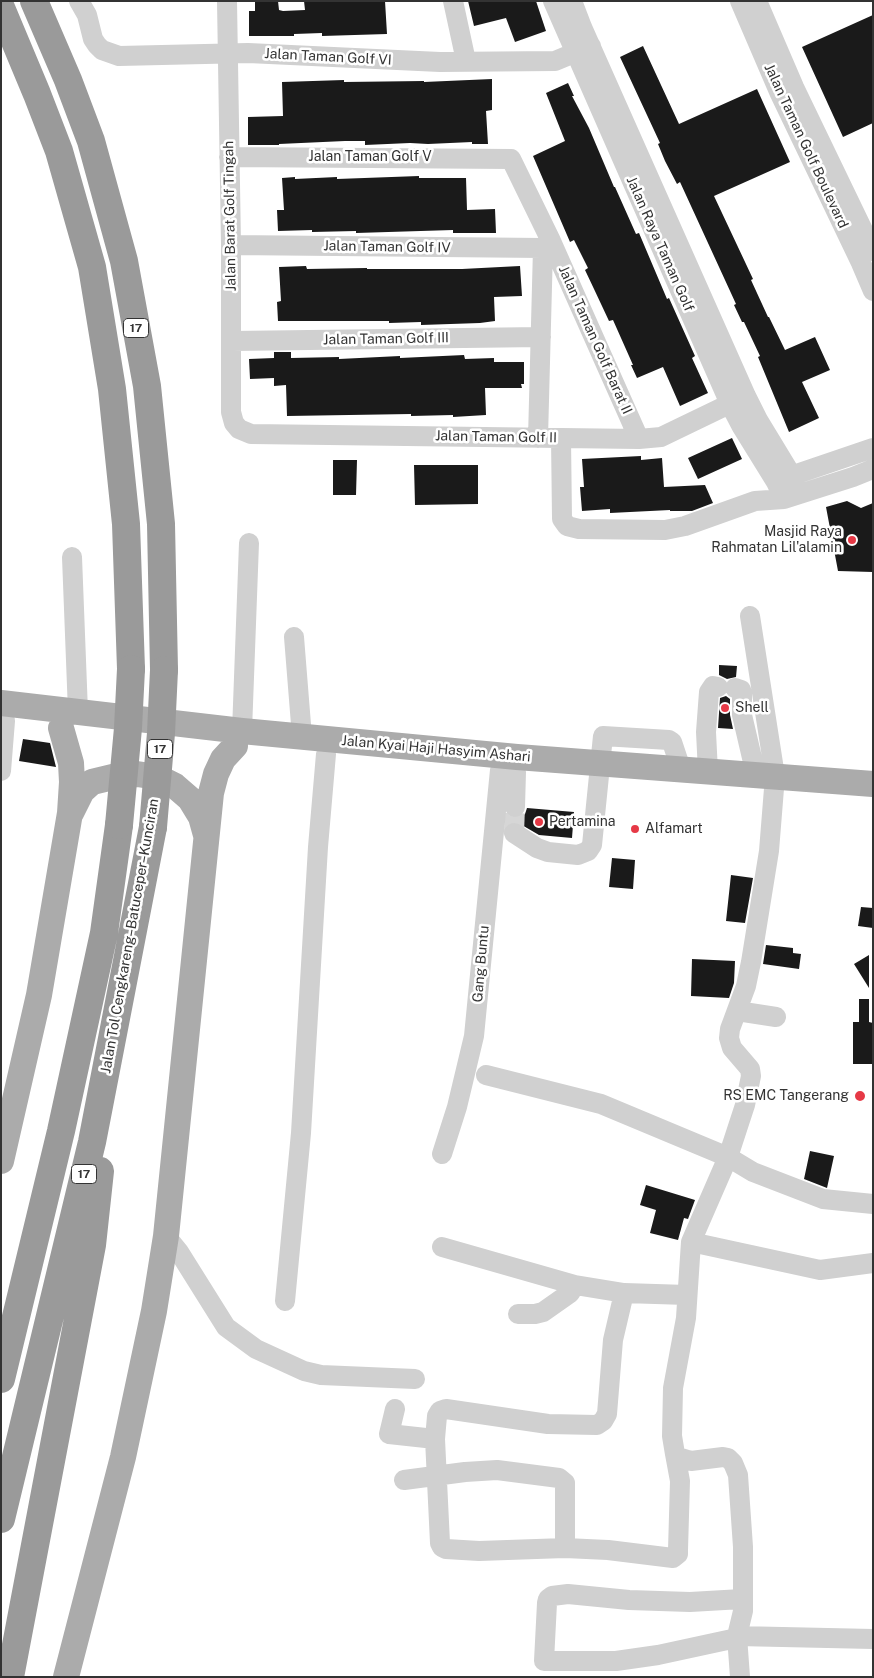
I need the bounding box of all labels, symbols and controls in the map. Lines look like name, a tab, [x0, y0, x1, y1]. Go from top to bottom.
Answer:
street label: Jalan Taman Golf VI	[264, 45, 392, 69]
street label: Jalan Taman Golf Boulevard	[760, 61, 852, 231]
street label: Jalan Barat Golf Tingah	[220, 141, 240, 291]
street label: Jalan Taman Golf V	[308, 149, 432, 165]
street label: Jalan Raya Taman Golf	[623, 174, 697, 314]
street label: Jalan Taman Golf IV	[323, 237, 451, 257]
street label: Jalan Taman Golf Barat II	[555, 263, 635, 417]
road number: 17	[124, 318, 148, 338]
street label: Jalan Taman Golf III	[323, 330, 449, 348]
street label: Jalan Taman Golf II	[435, 428, 557, 446]
place label: Masjid Raya Rahmatan Lil'alamin	[711, 524, 842, 556]
marker: Masjid Raya Rahmatan Lil'alamin	[846, 534, 858, 546]
place label: Shell	[735, 700, 769, 716]
marker: Shell	[719, 702, 731, 714]
street label: Jalan Kyai Haji Hasyim Ashari	[341, 732, 531, 766]
road number: 17	[148, 740, 172, 759]
street label: Jalan Tol Cengkareng–Batuceper–Kunciran	[98, 797, 162, 1075]
place label: Pertamina	[549, 814, 616, 830]
marker: Pertamina	[533, 816, 545, 828]
place label: Alfamart	[645, 821, 703, 837]
marker: Alfamart	[629, 823, 641, 835]
street label: Gang Buntu	[469, 925, 493, 1003]
place label: RS EMC Tangerang	[723, 1088, 849, 1104]
marker: RS EMC Tangerang	[853, 1089, 867, 1103]
road number: 17	[72, 1164, 96, 1184]

